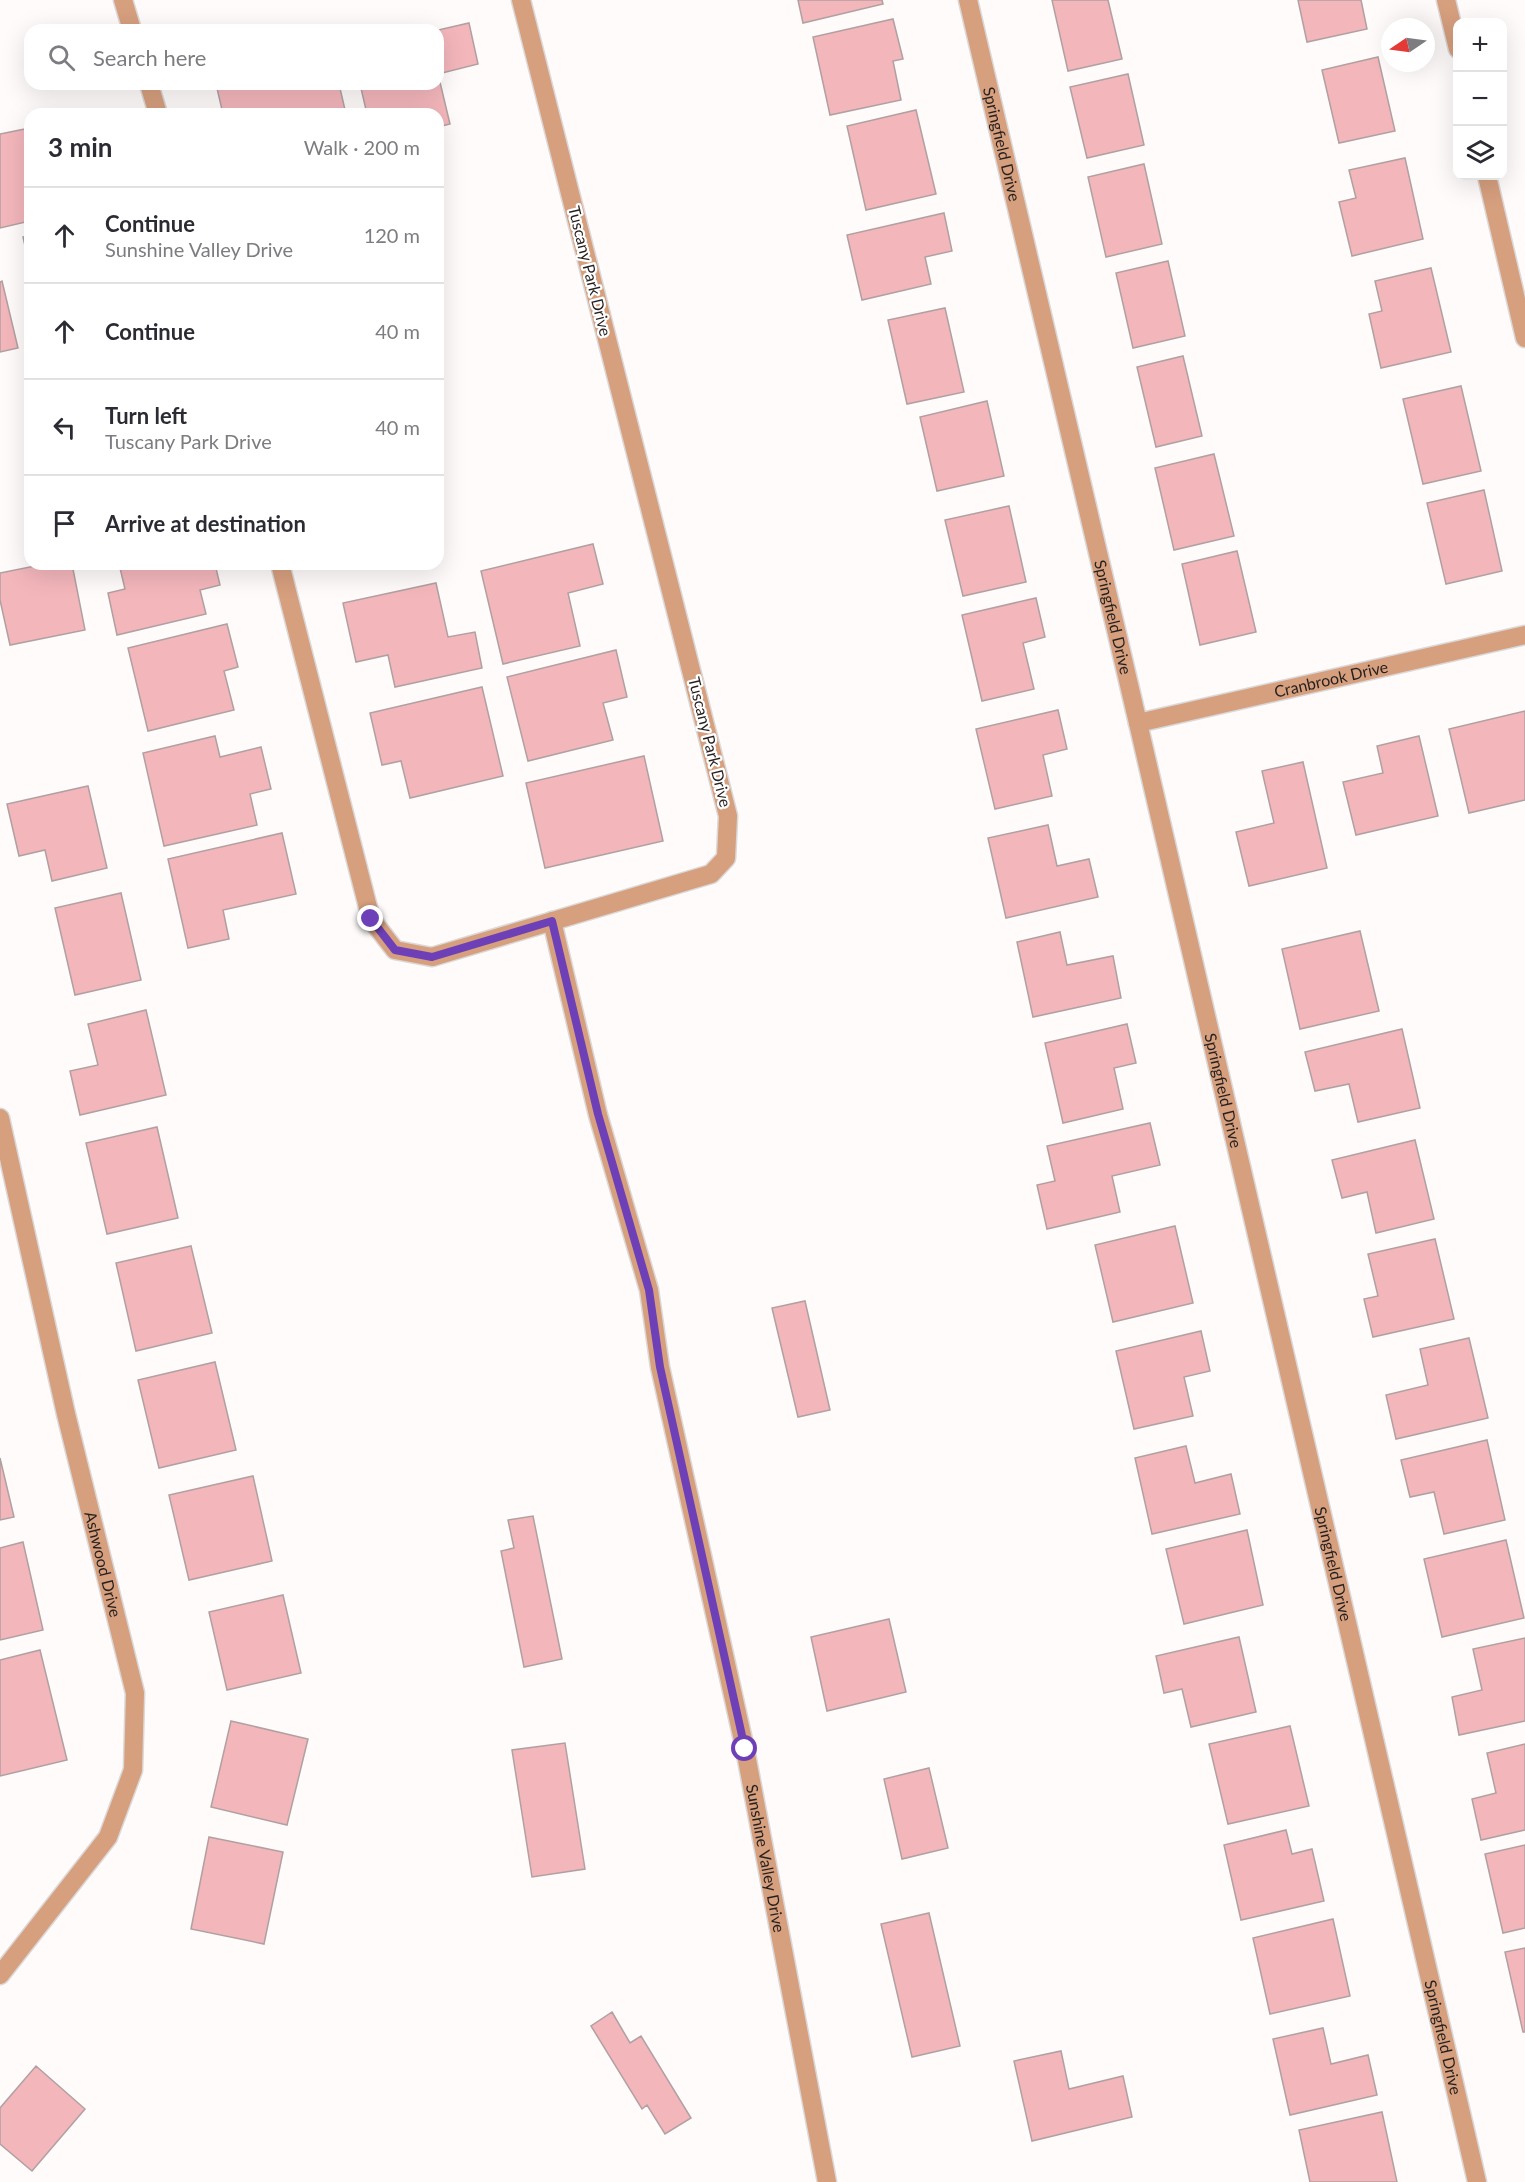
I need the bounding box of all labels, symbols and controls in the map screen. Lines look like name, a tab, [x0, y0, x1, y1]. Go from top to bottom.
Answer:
north arrow	[1381, 18, 1435, 72]
map controls	[1453, 18, 1507, 180]
button: +	[1453, 18, 1507, 72]
search box	[24, 24, 444, 90]
icon: search	[45, 41, 78, 74]
text: Search here	[93, 44, 206, 71]
button: −	[1453, 72, 1507, 126]
street label: Springfield Drive	[980, 85, 1025, 203]
button: layers	[1453, 126, 1507, 180]
text: 3 min	[48, 131, 112, 163]
text: Walk · 200 m	[304, 135, 420, 159]
street label: Tuscany Park Drive	[565, 204, 616, 338]
text: Continue	[105, 210, 195, 237]
icon: ahead	[48, 219, 81, 252]
text: 120 m	[364, 223, 420, 247]
text: Sunshine Valley Drive	[105, 237, 293, 261]
icon: ahead	[48, 315, 81, 348]
text: Continue	[105, 318, 195, 345]
text: 40 m	[375, 319, 420, 343]
text: Turn left	[105, 402, 187, 429]
icon: left	[48, 411, 81, 444]
text: 40 m	[375, 415, 420, 439]
text: Tuscany Park Drive	[105, 429, 272, 453]
icon: arrive	[48, 507, 81, 540]
text: Arrive at destination	[105, 510, 306, 537]
street label: Springfield Drive	[1091, 558, 1136, 676]
street label: Cranbrook Drive	[1272, 656, 1390, 701]
street label: Tuscany Park Drive	[685, 675, 736, 809]
route end	[357, 905, 383, 931]
street label: Springfield Drive	[1201, 1031, 1246, 1150]
street label: Springfield Drive	[1311, 1505, 1356, 1623]
street label: Ashwood Drive	[81, 1509, 126, 1619]
route start	[731, 1735, 757, 1761]
street label: Sunshine Valley Drive	[743, 1782, 790, 1934]
street label: Springfield Drive	[1421, 1978, 1466, 2096]

